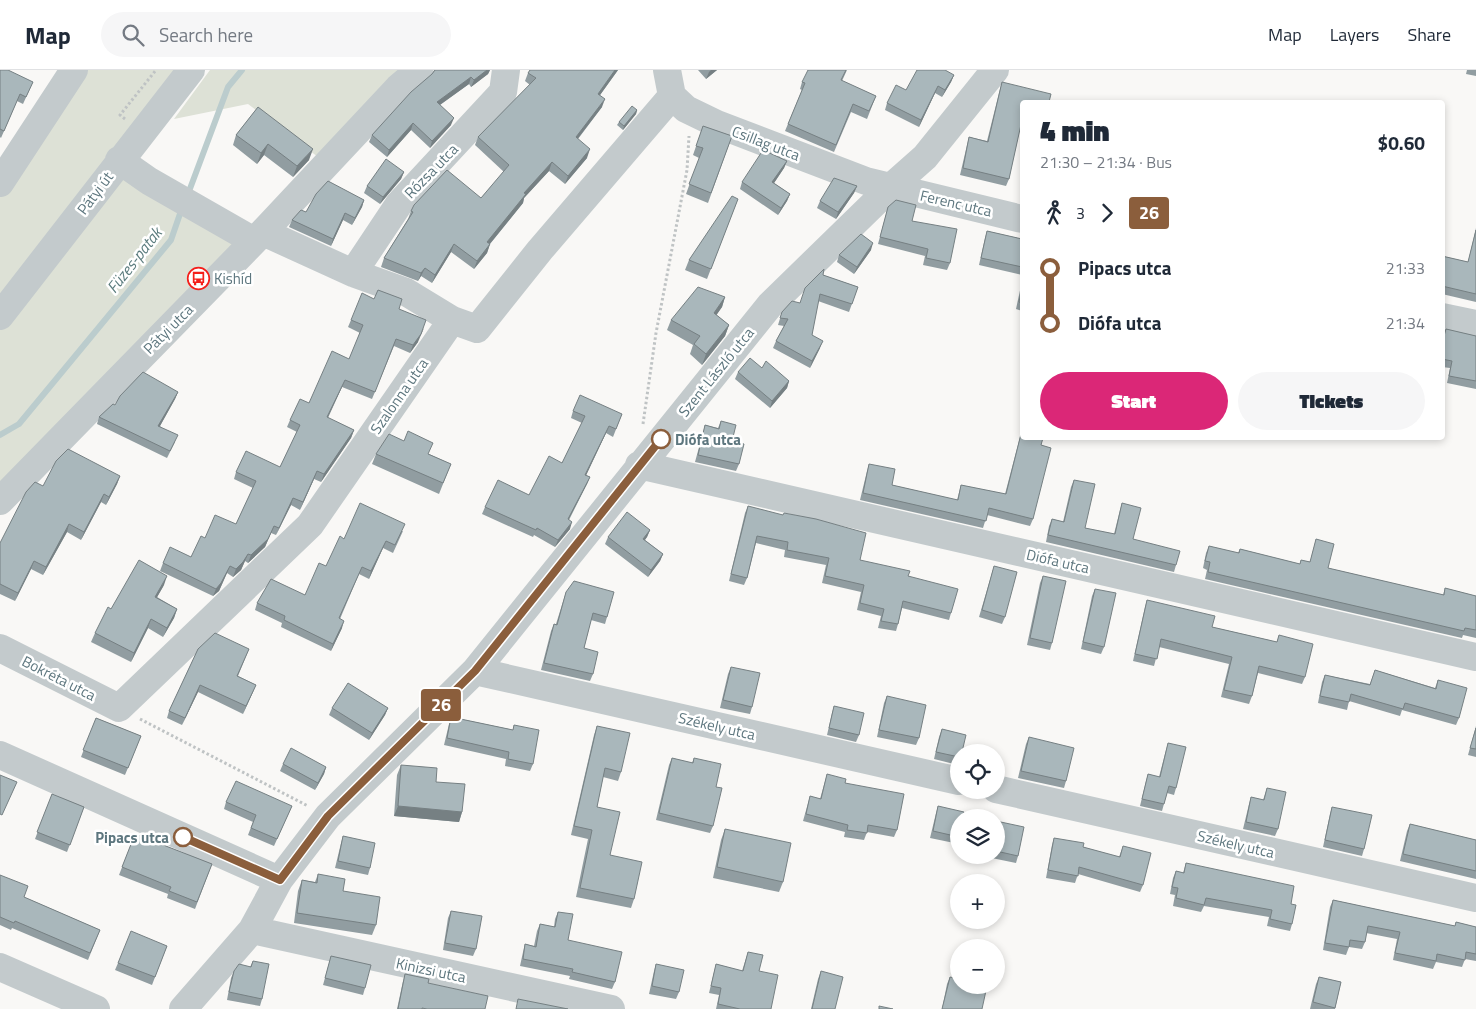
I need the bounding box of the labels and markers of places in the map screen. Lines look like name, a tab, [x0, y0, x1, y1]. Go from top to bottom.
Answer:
bus stop icon: Kishíd	[186, 266, 210, 290]
place label: Kishíd	[214, 267, 252, 290]
place label: Diófa utca	[675, 428, 741, 451]
marker: Diófa utca	[651, 429, 671, 449]
place label: Pipacs utca	[95, 826, 169, 849]
marker: Pipacs utca	[173, 827, 193, 847]

